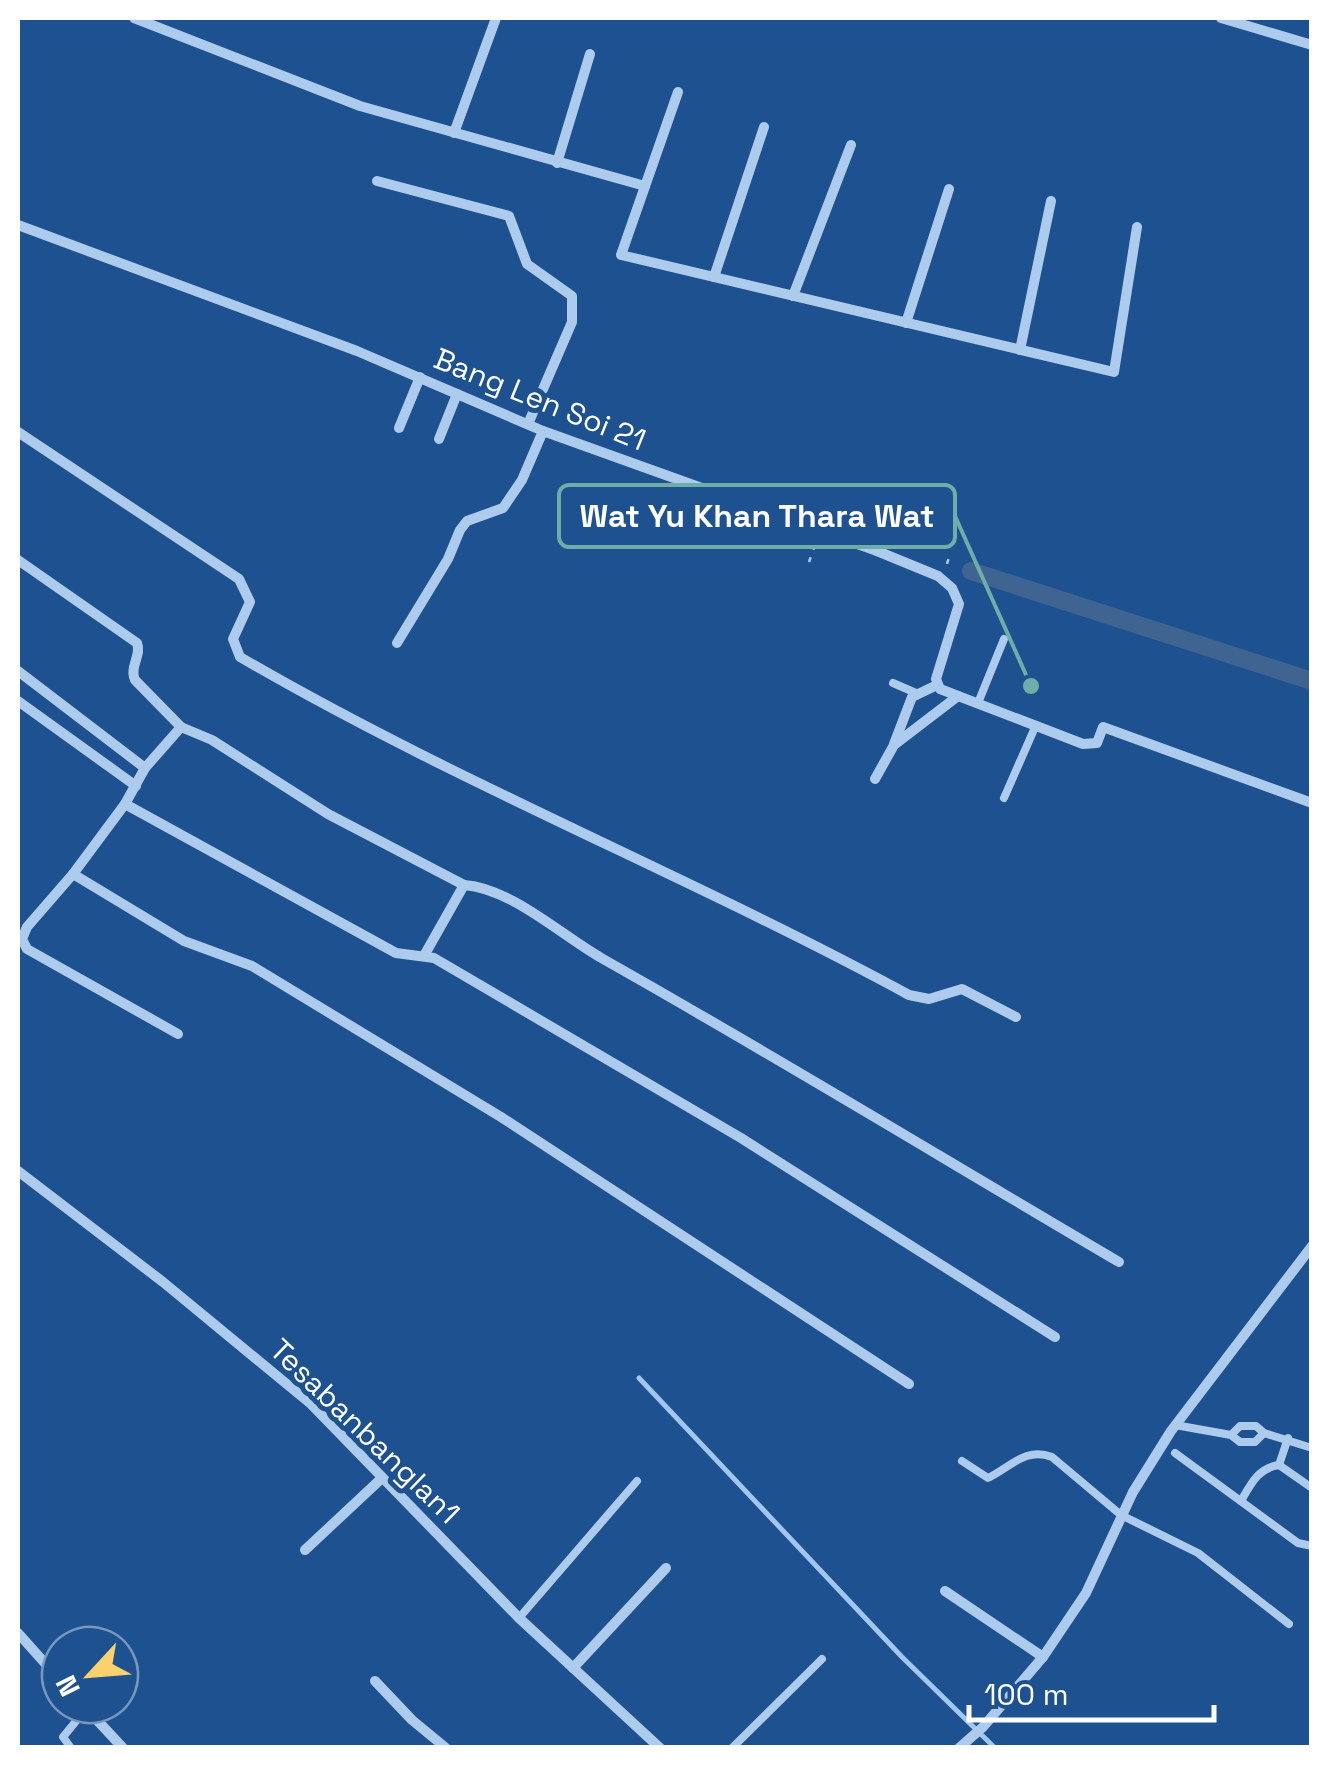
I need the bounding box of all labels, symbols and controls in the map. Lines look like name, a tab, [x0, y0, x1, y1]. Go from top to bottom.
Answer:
street label: Bang Len Soi 21	[428, 339, 652, 459]
callout: Wat Yu Khan Thara Wat	[559, 485, 955, 547]
text: Wat Yu Khan Thara Wat	[579, 496, 935, 536]
street label: Tesabanbanglan1	[262, 1330, 468, 1532]
north arrow	[40, 1625, 140, 1725]
scale bar	[969, 1660, 1214, 1722]
text: N	[47, 1670, 88, 1702]
text: 100 m	[984, 1675, 1069, 1714]

